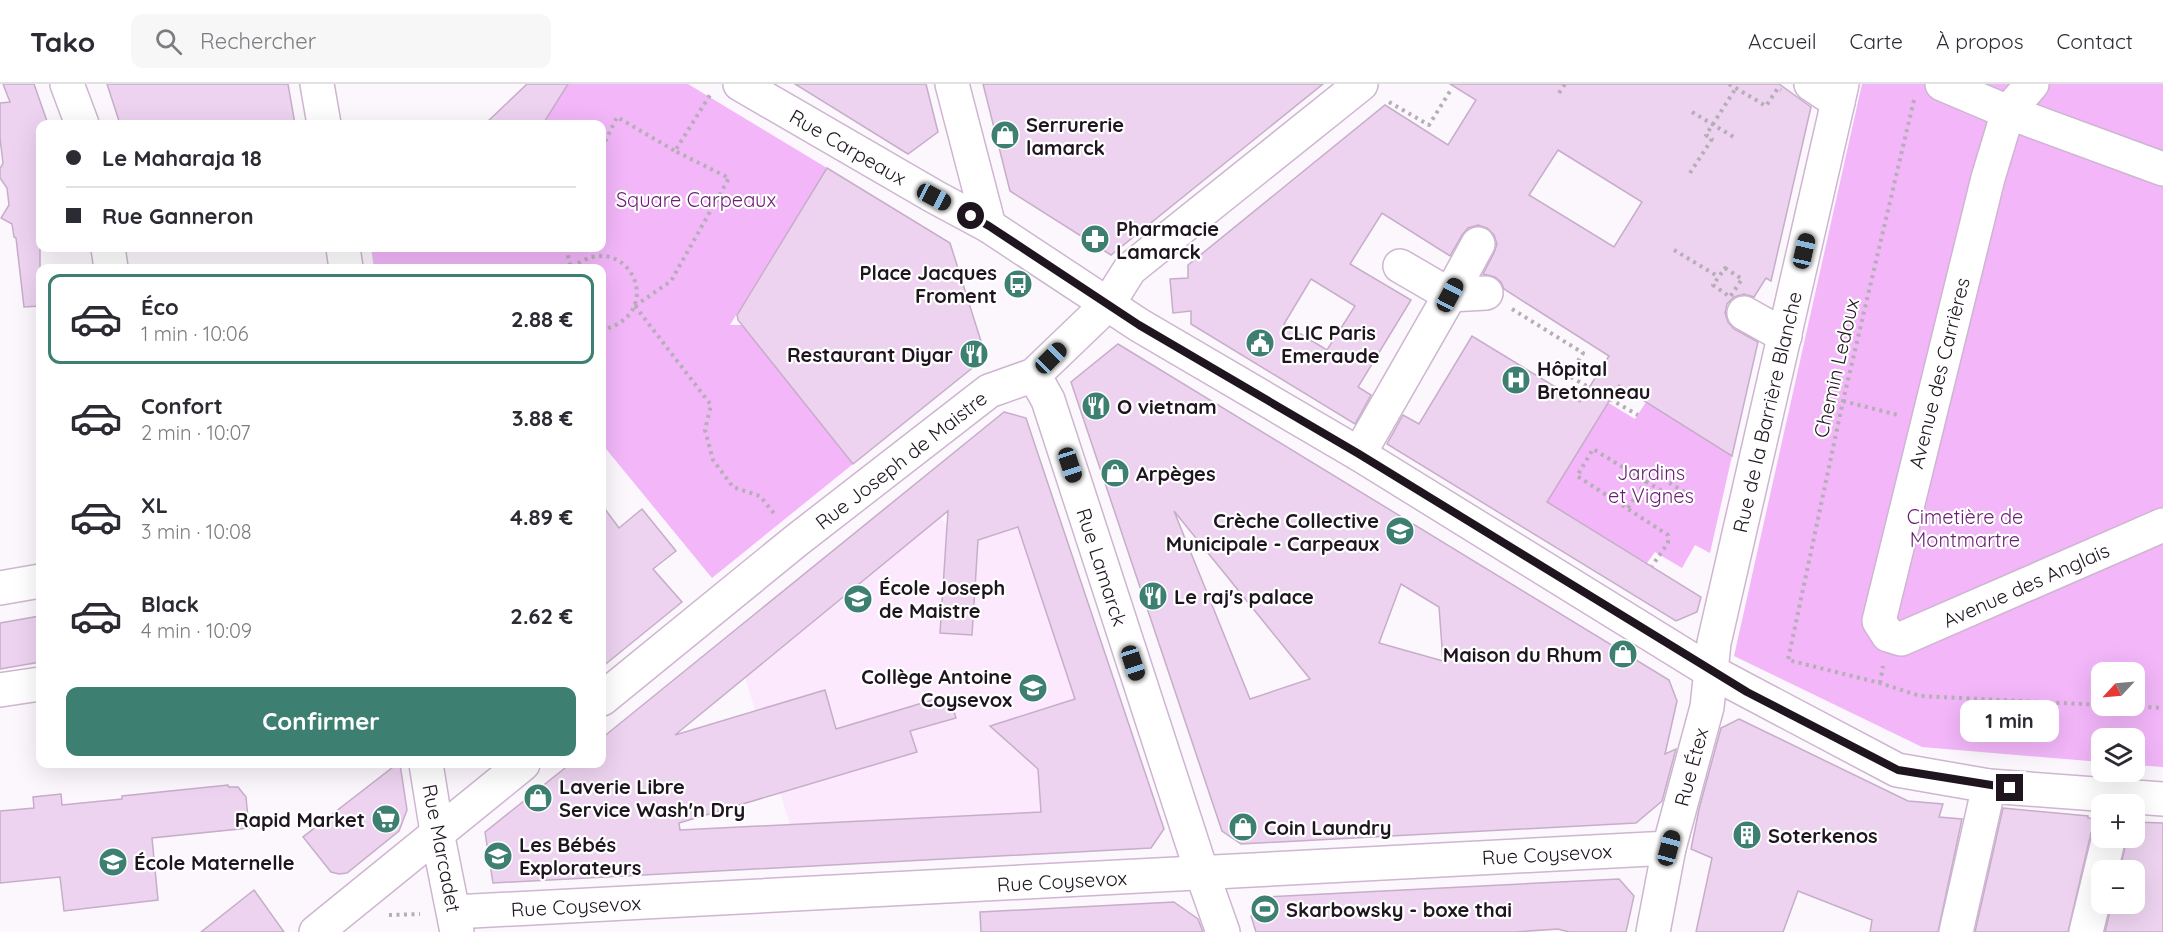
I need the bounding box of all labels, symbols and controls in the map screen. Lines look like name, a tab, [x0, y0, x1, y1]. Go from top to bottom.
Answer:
search box	[131, 14, 551, 68]
text: Tako	[30, 24, 95, 59]
icon: search	[152, 25, 185, 58]
text: Rechercher	[200, 27, 316, 55]
text: Accueil	[1748, 28, 1817, 54]
text: Carte	[1850, 28, 1903, 54]
text: À propos	[1936, 28, 2024, 54]
text: Contact	[2057, 28, 2133, 54]
street label: Rue Carpeaux	[785, 103, 911, 191]
place label: Serrurerie lamarck	[1026, 112, 1124, 160]
shop icon: Serrurerie lamarck	[989, 119, 1021, 151]
text: Le Maharaja 18	[102, 144, 262, 172]
car	[914, 181, 954, 213]
park label: Square Carpeaux	[616, 187, 776, 212]
text: Rue Ganneron	[102, 202, 254, 230]
route start	[957, 202, 984, 229]
place label: Pharmacie Lamarck	[1116, 216, 1219, 264]
pharmacy icon: Pharmacie Lamarck	[1079, 223, 1111, 255]
car	[1791, 231, 1817, 271]
place label: Place Jacques Froment	[859, 260, 997, 308]
bus stop icon: Place Jacques Froment	[1002, 268, 1034, 300]
car	[1434, 275, 1466, 315]
street label: Avenue des Carrières	[1903, 275, 1975, 471]
street label: Rue de la Barrière Blanche	[1727, 289, 1807, 535]
icon: car	[69, 292, 123, 346]
text: Éco	[141, 293, 179, 321]
street label: Chemin Ledoux	[1808, 296, 1864, 440]
text: 2.88 €	[511, 305, 573, 333]
place label: CLIC Paris Emeraude	[1281, 320, 1380, 368]
text: 1 min · 10:06	[141, 321, 248, 346]
public building icon: CLIC Paris Emeraude	[1244, 327, 1276, 359]
restaurant icon: Restaurant Diyar	[958, 338, 990, 370]
car	[1032, 339, 1070, 377]
place label: Restaurant Diyar	[787, 342, 953, 367]
place label: Hôpital Bretonneau	[1537, 356, 1651, 404]
hospital icon: Hôpital Bretonneau	[1500, 364, 1532, 396]
street label: Rue Joseph de Maistre	[810, 385, 992, 535]
restaurant icon: O vietnam	[1080, 390, 1112, 422]
icon: car	[69, 391, 123, 445]
text: Confort	[141, 392, 223, 420]
place label: O vietnam	[1117, 394, 1217, 419]
text: 3.88 €	[512, 404, 573, 432]
text: 2 min · 10:07	[141, 420, 251, 445]
car	[1056, 445, 1084, 485]
shop icon: Arpèges	[1099, 457, 1131, 489]
park label: Jardins et Vignes	[1608, 460, 1694, 508]
place label: Arpèges	[1136, 461, 1216, 486]
icon: car	[69, 490, 123, 544]
text: XL	[141, 491, 168, 519]
text: 4.89 €	[510, 503, 573, 531]
park label: Cimetière de Montmartre	[1907, 504, 2023, 552]
street label: Rue Lamarck	[1071, 505, 1133, 629]
place label: Crèche Collective Municipale - Carpeaux	[1166, 508, 1379, 556]
school or university icon: Crèche Collective Municipale - Carpeaux	[1384, 515, 1416, 547]
text: 3 min · 10:08	[141, 519, 252, 544]
street label: Avenue des Anglais	[1939, 537, 2113, 633]
place label: École Joseph de Maistre	[879, 575, 1005, 623]
restaurant icon: Le raj's palace	[1137, 580, 1169, 612]
school or university icon: École Joseph de Maistre	[842, 583, 874, 615]
place label: Le raj's palace	[1174, 584, 1314, 609]
icon: car	[69, 589, 123, 643]
text: Black	[141, 590, 199, 618]
text: 2.62 €	[510, 602, 573, 630]
text: 4 min · 10:09	[141, 618, 252, 643]
shop icon: Maison du Rhum	[1607, 638, 1639, 670]
place label: Maison du Rhum	[1443, 642, 1602, 667]
car	[1119, 643, 1147, 683]
north arrow	[2091, 662, 2145, 716]
map controls	[2091, 662, 2145, 914]
place label: Collège Antoine Coysevox	[861, 664, 1012, 712]
school or university icon: Collège Antoine Coysevox	[1017, 672, 1049, 704]
button: Confirmer	[66, 687, 576, 756]
callout: 1 min	[1960, 701, 2060, 743]
text: 1 min	[1985, 708, 2034, 733]
street label: Rue Étex	[1669, 725, 1713, 809]
button: layers	[2091, 728, 2145, 782]
place label: Laverie Libre Service Wash'n Dry	[559, 774, 745, 822]
route end	[1996, 774, 2023, 801]
street label: Rue Marcadet	[417, 782, 467, 914]
shop icon: Laverie Libre Service Wash'n Dry	[522, 782, 554, 814]
button: +	[2091, 794, 2145, 848]
supermarket icon: Rapid Market	[370, 803, 402, 835]
place label: Rapid Market	[235, 807, 365, 832]
shop icon: Coin Laundry	[1227, 811, 1259, 843]
place label: Coin Laundry	[1264, 815, 1392, 840]
building icon: Soterkenos	[1731, 819, 1763, 851]
place label: Soterkenos	[1768, 823, 1878, 848]
car	[1656, 828, 1682, 868]
place label: Les Bébés Explorateurs	[519, 832, 641, 880]
street label: Rue Coysevox	[1481, 838, 1613, 870]
school or university icon: Les Bébés Explorateurs	[482, 840, 514, 872]
school or university icon: École Maternelle	[97, 846, 129, 878]
place label: École Maternelle	[134, 850, 295, 875]
button: −	[2091, 860, 2145, 914]
street label: Rue Coysevox	[996, 865, 1128, 897]
street label: Rue Coysevox	[510, 890, 642, 922]
sports icon: Skarbowsky - boxe thai	[1249, 893, 1281, 925]
place label: Skarbowsky - boxe thai	[1286, 897, 1512, 922]

